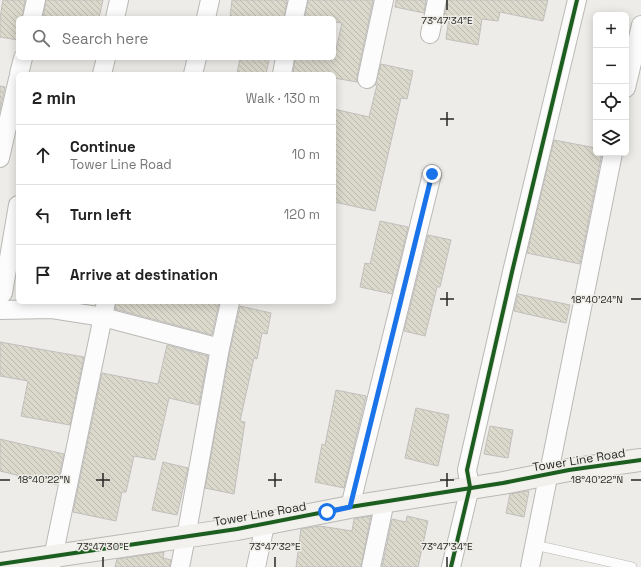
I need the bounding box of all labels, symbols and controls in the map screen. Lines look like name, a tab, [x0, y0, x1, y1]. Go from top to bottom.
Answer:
map controls	[593, 12, 629, 156]
button: +	[593, 12, 629, 48]
text: 73°47'34"E	[421, 14, 473, 27]
search box	[16, 16, 336, 60]
icon: search	[30, 27, 52, 49]
text: Search here	[62, 29, 148, 48]
button: −	[593, 48, 629, 84]
button: locate	[593, 84, 629, 120]
text: 2 min	[32, 87, 76, 109]
text: Walk · 130 m	[246, 90, 320, 107]
button: layers	[593, 120, 629, 156]
text: Continue	[70, 137, 136, 156]
icon: ahead	[32, 144, 54, 166]
text: 10 m	[292, 146, 320, 163]
text: Tower Line Road	[70, 156, 172, 173]
route end	[423, 165, 441, 183]
icon: left	[32, 204, 54, 226]
text: Turn left	[70, 205, 132, 224]
text: 120 m	[284, 206, 320, 223]
icon: arrive	[32, 264, 54, 286]
text: Arrive at destination	[70, 265, 218, 284]
text: 18°40'24"N	[571, 293, 623, 306]
street label: Tower Line Road	[531, 445, 627, 475]
text: 18°40'22"N	[18, 473, 70, 486]
text: 18°40'22"N	[571, 473, 623, 486]
street label: Tower Line Road	[212, 498, 308, 530]
route start	[318, 503, 336, 521]
text: 73°47'30"E	[77, 540, 129, 553]
text: 73°47'32"E	[249, 540, 301, 553]
text: 73°47'34"E	[421, 540, 473, 553]

